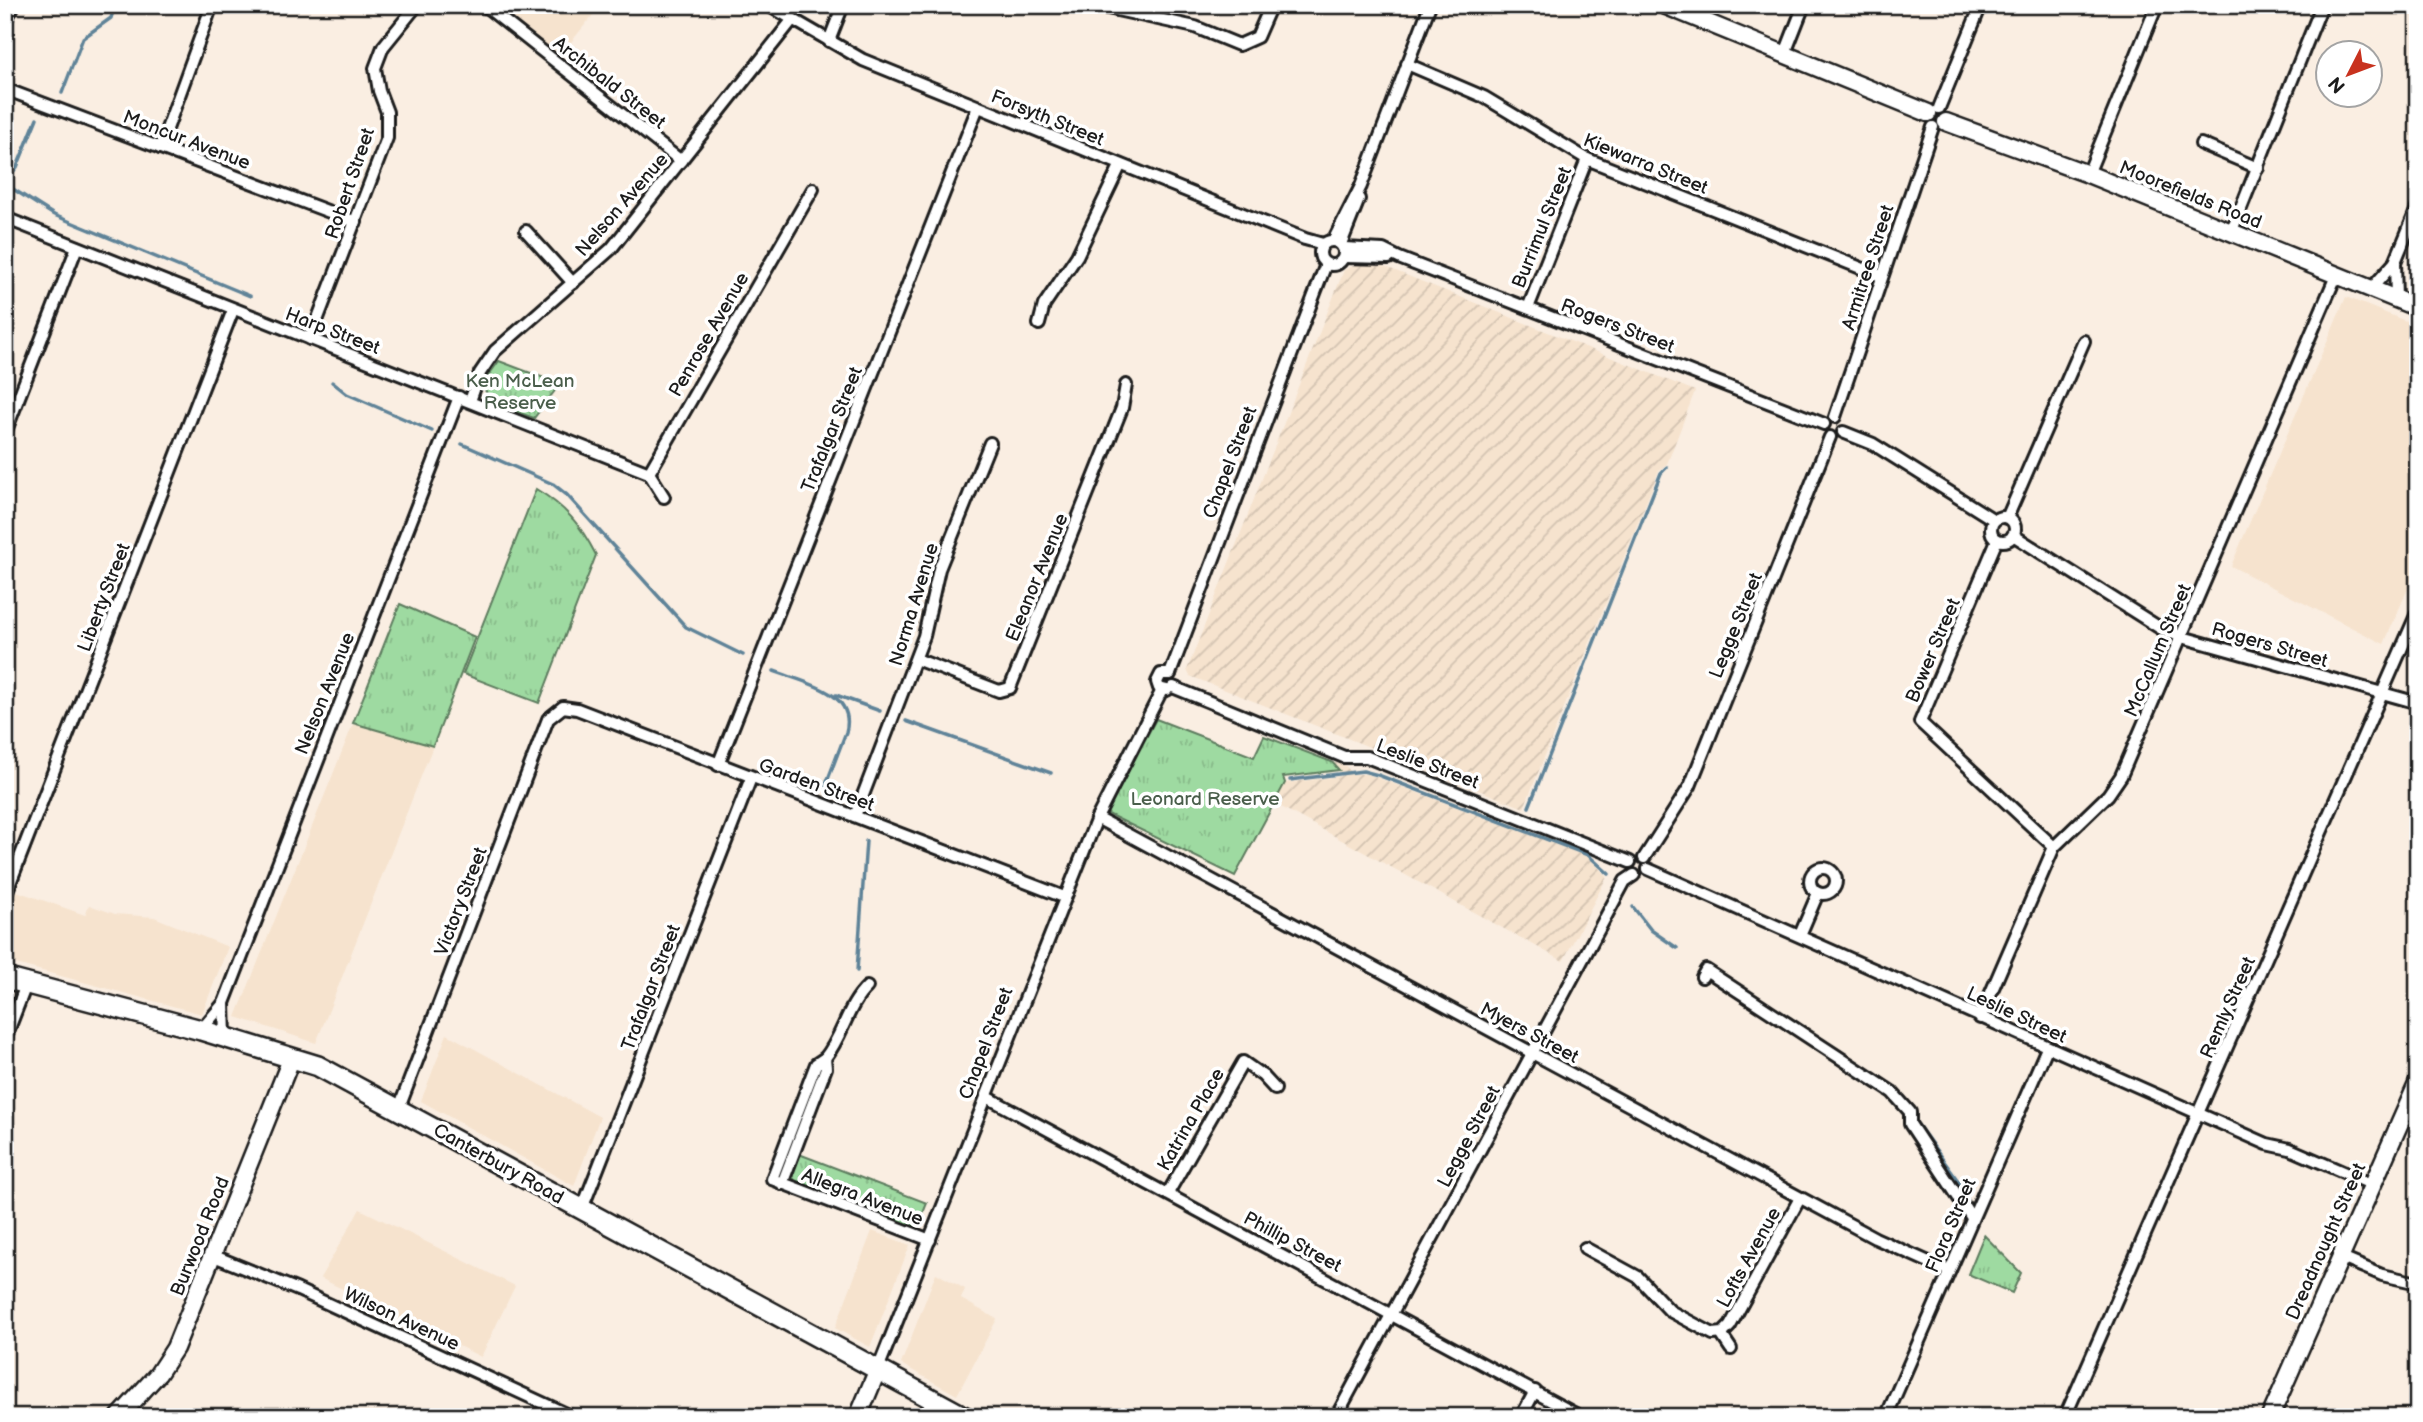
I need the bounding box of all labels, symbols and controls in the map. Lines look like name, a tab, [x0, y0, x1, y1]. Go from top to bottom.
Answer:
street label: Archibald Street	[548, 32, 670, 134]
north arrow	[2314, 38, 2384, 108]
text: N	[2324, 71, 2351, 97]
street label: Forsyth Street	[988, 85, 1107, 152]
street label: Moncur Avenue	[120, 106, 253, 175]
street label: Robert Street	[321, 125, 380, 242]
street label: Kiewarra Street	[1580, 129, 1711, 200]
street label: Nelson Avenue	[571, 149, 673, 261]
street label: Moorefields Road	[2116, 156, 2265, 234]
street label: Burrimul Street	[1508, 163, 1577, 292]
street label: Armitree Street	[1837, 202, 1900, 333]
street label: Penrose Avenue	[664, 268, 754, 401]
street label: Rogers Street	[1557, 294, 1678, 359]
street label: Harp Street	[282, 303, 383, 360]
street label: Trafalgar Street	[797, 363, 868, 496]
park label: Ken McLean Reserve	[466, 370, 574, 415]
street label: Chapel Street	[1198, 403, 1262, 522]
street label: Eleanor Avenue	[1001, 510, 1074, 645]
street label: Liberty Street	[73, 540, 136, 655]
street label: Norma Avenue	[885, 540, 944, 669]
street label: Legge Street	[1705, 569, 1768, 682]
street label: McCallum Street	[2120, 580, 2197, 721]
street label: Bower Street	[1901, 595, 1966, 706]
street label: Rogers Street	[2209, 618, 2330, 673]
street label: Nelson Avenue	[290, 629, 360, 758]
street label: Leslie Street	[1373, 734, 1482, 795]
street label: Garden Street	[756, 754, 878, 817]
park label: Leonard Reserve	[1131, 788, 1279, 811]
street label: Victory Street	[430, 844, 493, 959]
street label: Trafalgar Street	[617, 921, 686, 1054]
street label: Remly Street	[2196, 953, 2261, 1062]
street label: Leslie Street	[1963, 982, 2070, 1049]
street label: Chapel Street	[954, 984, 1018, 1103]
street label: Myers Street	[1476, 998, 1583, 1069]
street label: Katrina Place	[1153, 1064, 1230, 1175]
street label: Legge Street	[1433, 1082, 1506, 1191]
street label: Canterbury Road	[429, 1119, 568, 1210]
street label: Dreadnought Street	[2281, 1159, 2371, 1324]
street label: Allegra Avenue	[798, 1164, 926, 1231]
street label: Burwood Road	[166, 1174, 235, 1300]
street label: Flora Street	[1921, 1175, 1982, 1276]
street label: Lofts Avenue	[1712, 1204, 1786, 1312]
street label: Phillip Street	[1239, 1207, 1345, 1278]
street label: Wilson Avenue	[340, 1283, 463, 1356]

